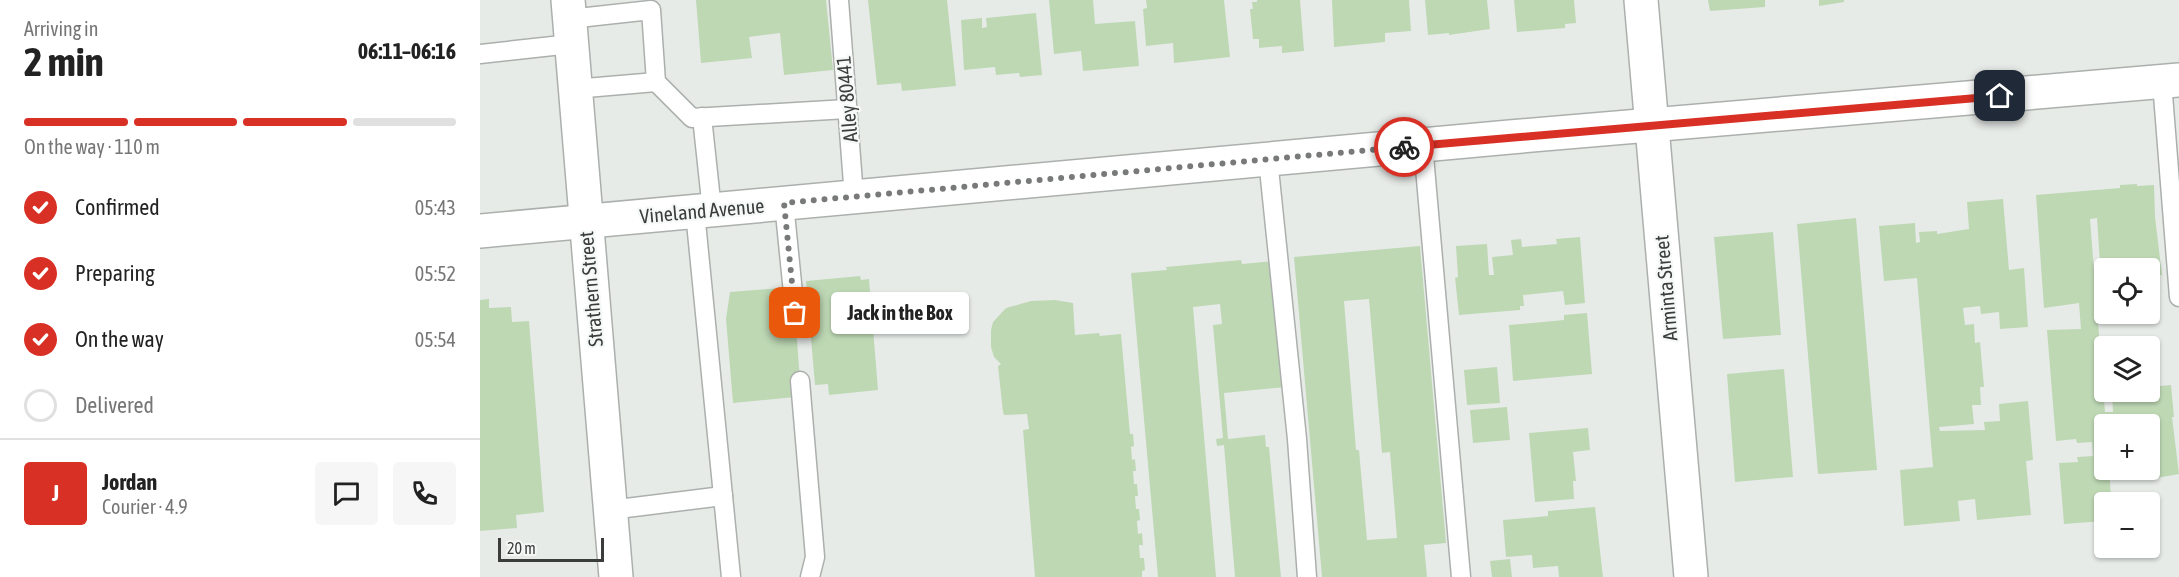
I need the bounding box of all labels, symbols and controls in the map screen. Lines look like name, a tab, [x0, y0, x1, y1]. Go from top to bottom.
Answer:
text: Arriving in	[24, 17, 98, 40]
text: 06:11–06:16	[358, 38, 456, 64]
text: 2 min	[24, 40, 104, 84]
street label: Alley 80441	[831, 55, 862, 143]
pin	[1974, 70, 2025, 121]
icon: home	[1983, 79, 2016, 112]
courier	[1374, 117, 1434, 177]
icon: bike	[1388, 131, 1421, 164]
text: On the way · 110 m	[24, 135, 160, 158]
icon: check	[24, 191, 57, 224]
text: Confirmed	[75, 194, 160, 220]
street label: Vineland Avenue	[639, 194, 765, 227]
text: 05:43	[415, 196, 456, 219]
street label: Strathern Street	[574, 230, 607, 348]
street label: Arminta Street	[1649, 234, 1682, 342]
icon: check	[24, 257, 57, 290]
map controls	[2094, 258, 2160, 558]
button: locate	[2094, 258, 2160, 324]
text: Preparing	[75, 260, 155, 286]
text: 05:52	[415, 262, 456, 285]
pin	[769, 287, 820, 338]
callout: Jack in the Box	[831, 292, 969, 334]
icon: bag	[778, 296, 811, 329]
text: Jack in the Box	[847, 301, 953, 324]
icon: check	[24, 323, 57, 356]
text: On the way	[75, 326, 164, 352]
text: 05:54	[415, 328, 456, 351]
button: layers	[2094, 336, 2160, 402]
text: Delivered	[75, 392, 154, 418]
button: +	[2094, 414, 2160, 480]
button: chat	[315, 462, 378, 525]
button: phone	[393, 462, 456, 525]
text: Jordan	[102, 469, 157, 495]
text: J	[52, 480, 59, 506]
button: −	[2094, 492, 2160, 558]
text: Courier · 4.9	[102, 495, 188, 518]
scale bar	[498, 535, 604, 562]
text: 20 m	[507, 539, 536, 557]

